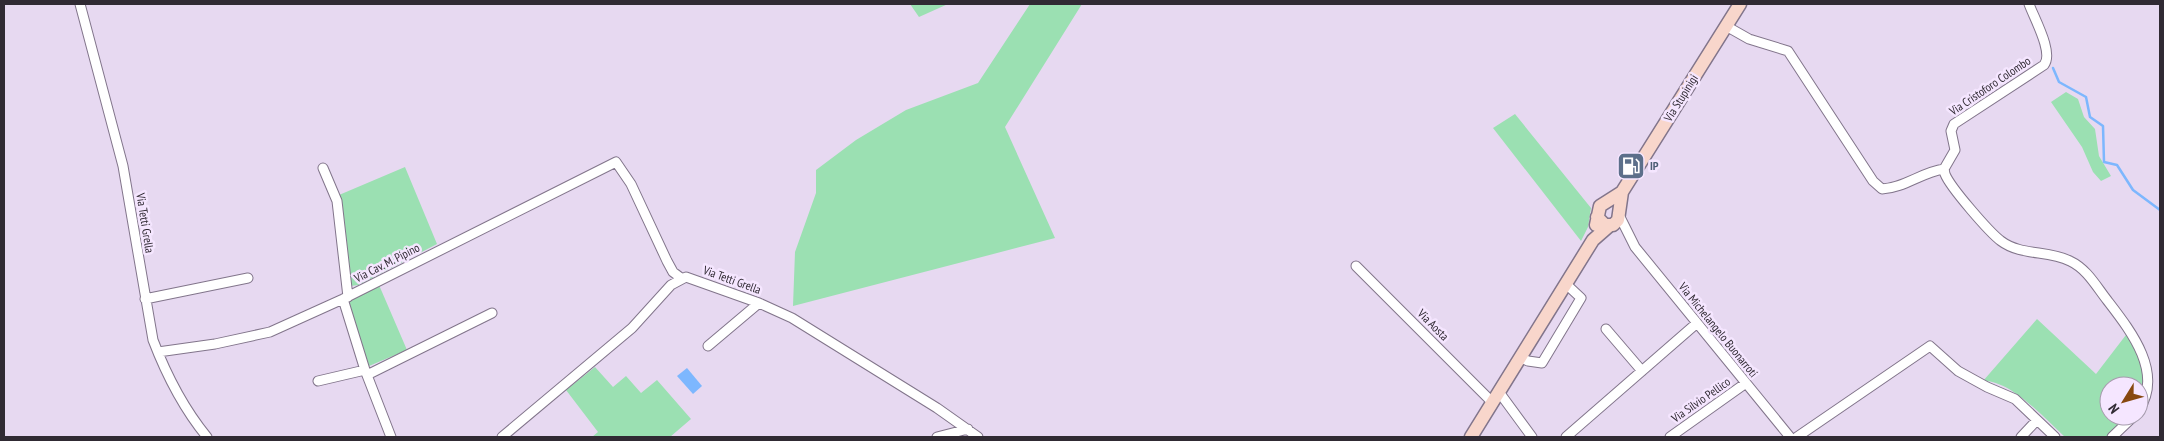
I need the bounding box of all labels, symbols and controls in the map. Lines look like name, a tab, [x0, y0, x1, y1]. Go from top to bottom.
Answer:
street label: Via Cristoforo Colombo	[1945, 53, 2033, 119]
street label: Via Stupinigi	[1660, 71, 1701, 125]
fuel station icon: IP	[1616, 151, 1646, 181]
place label: IP	[1650, 158, 1659, 173]
street label: Via Tetti Grella	[133, 191, 158, 254]
street label: Via Cav. M. Pipino	[351, 240, 422, 286]
street label: Via Tetti Grella	[700, 262, 763, 297]
street label: Via Michelangelo Buonarroti	[1675, 279, 1761, 380]
street label: Via Aosta	[1414, 305, 1452, 344]
street label: Via Silvio Pellico	[1668, 374, 1733, 426]
north arrow	[2099, 376, 2149, 426]
text: N	[2104, 400, 2123, 417]

